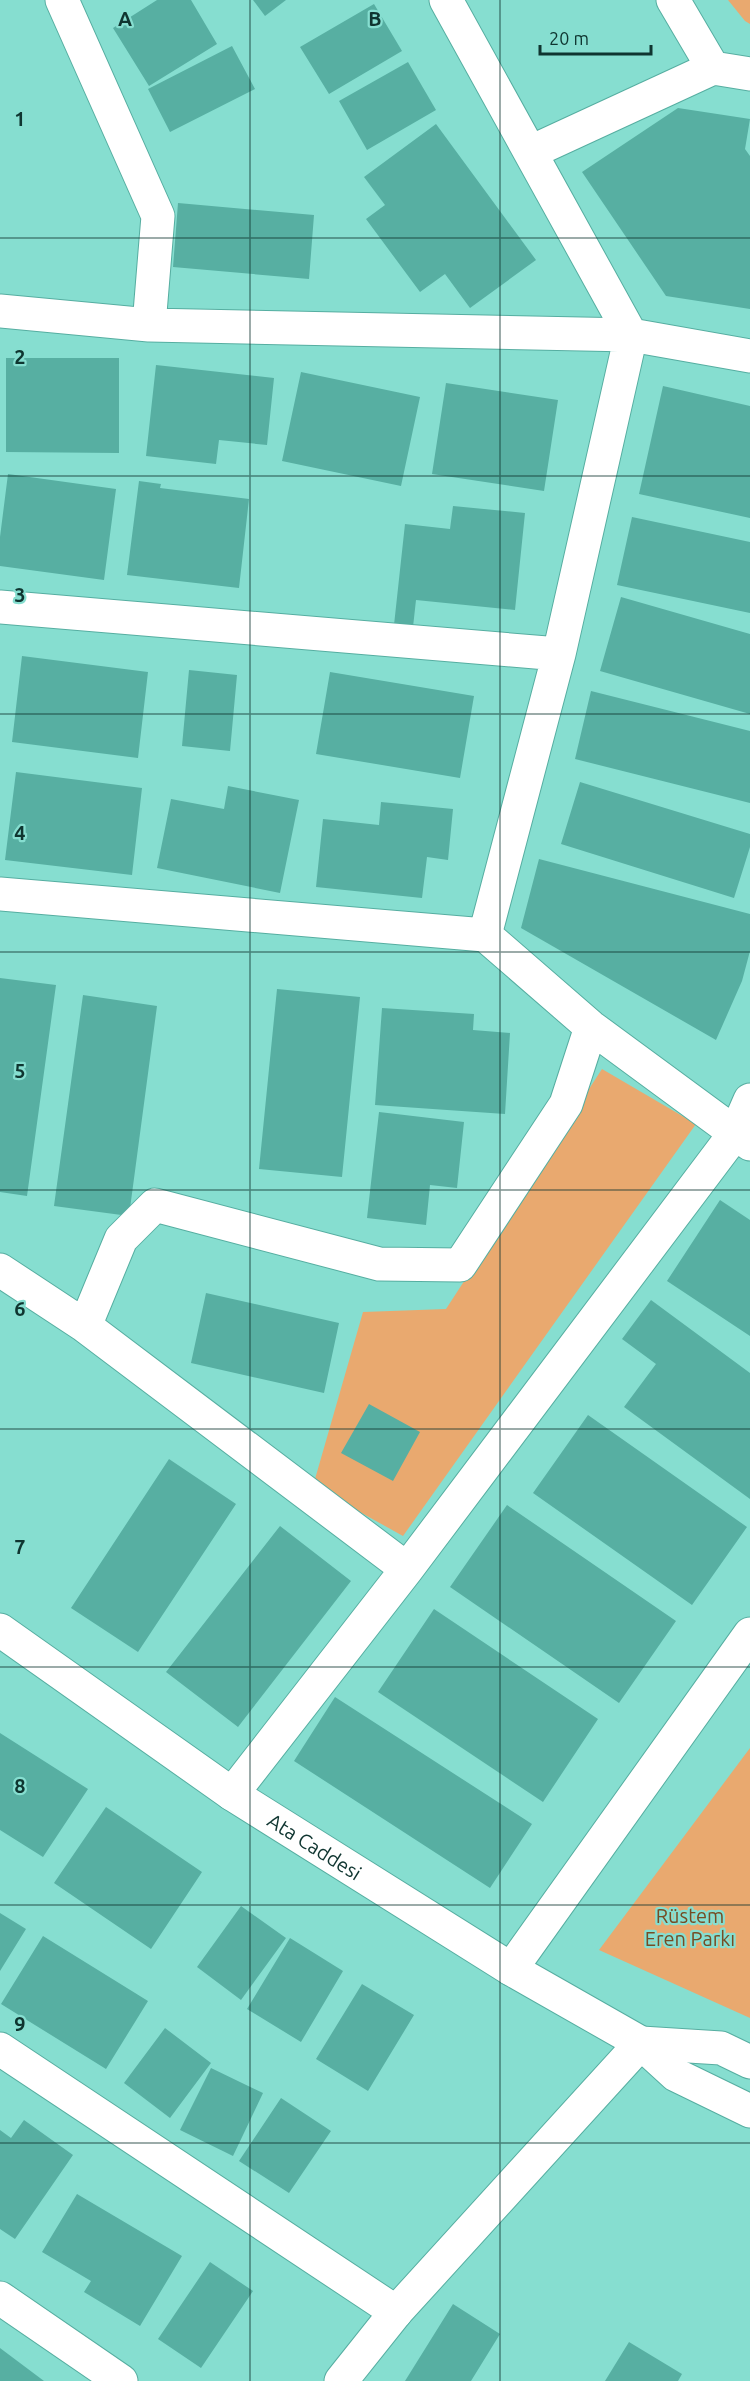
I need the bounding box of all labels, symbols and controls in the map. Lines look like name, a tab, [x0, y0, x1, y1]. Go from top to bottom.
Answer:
text: A	[118, 7, 132, 30]
text: B	[368, 7, 382, 30]
scale bar	[540, 18, 651, 56]
text: 20 m	[549, 28, 589, 48]
text: 1	[14, 107, 26, 130]
text: 2	[14, 345, 26, 368]
text: 3	[14, 583, 26, 606]
text: 4	[14, 821, 26, 844]
text: 5	[14, 1059, 26, 1082]
text: 6	[14, 1297, 26, 1320]
text: 7	[14, 1535, 26, 1558]
text: 8	[14, 1774, 26, 1797]
street label: Ata Caddesi	[264, 1808, 366, 1884]
park label: Rüstem Eren Parkı	[645, 1904, 735, 1950]
text: 9	[14, 2012, 26, 2035]

